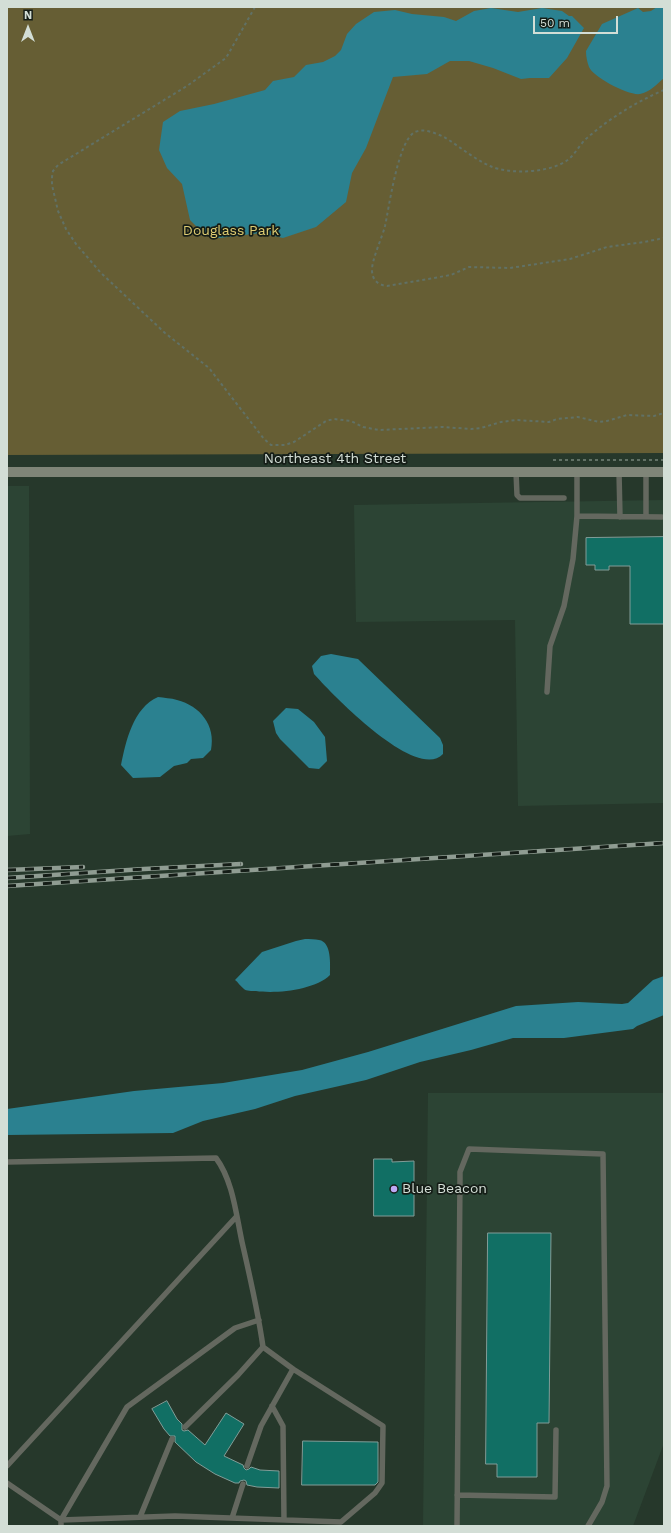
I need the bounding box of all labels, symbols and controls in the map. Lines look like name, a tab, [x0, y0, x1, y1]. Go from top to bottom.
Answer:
north arrow	[8, 8, 48, 48]
scale bar	[535, 8, 620, 34]
text: N	[24, 9, 32, 22]
text: 50 m	[540, 16, 570, 30]
park label: Douglass Park	[183, 223, 279, 239]
street label: Northeast 4th Street	[264, 451, 406, 467]
place label: Blue Beacon	[402, 1181, 487, 1197]
marker: Blue Beacon	[389, 1184, 399, 1194]

